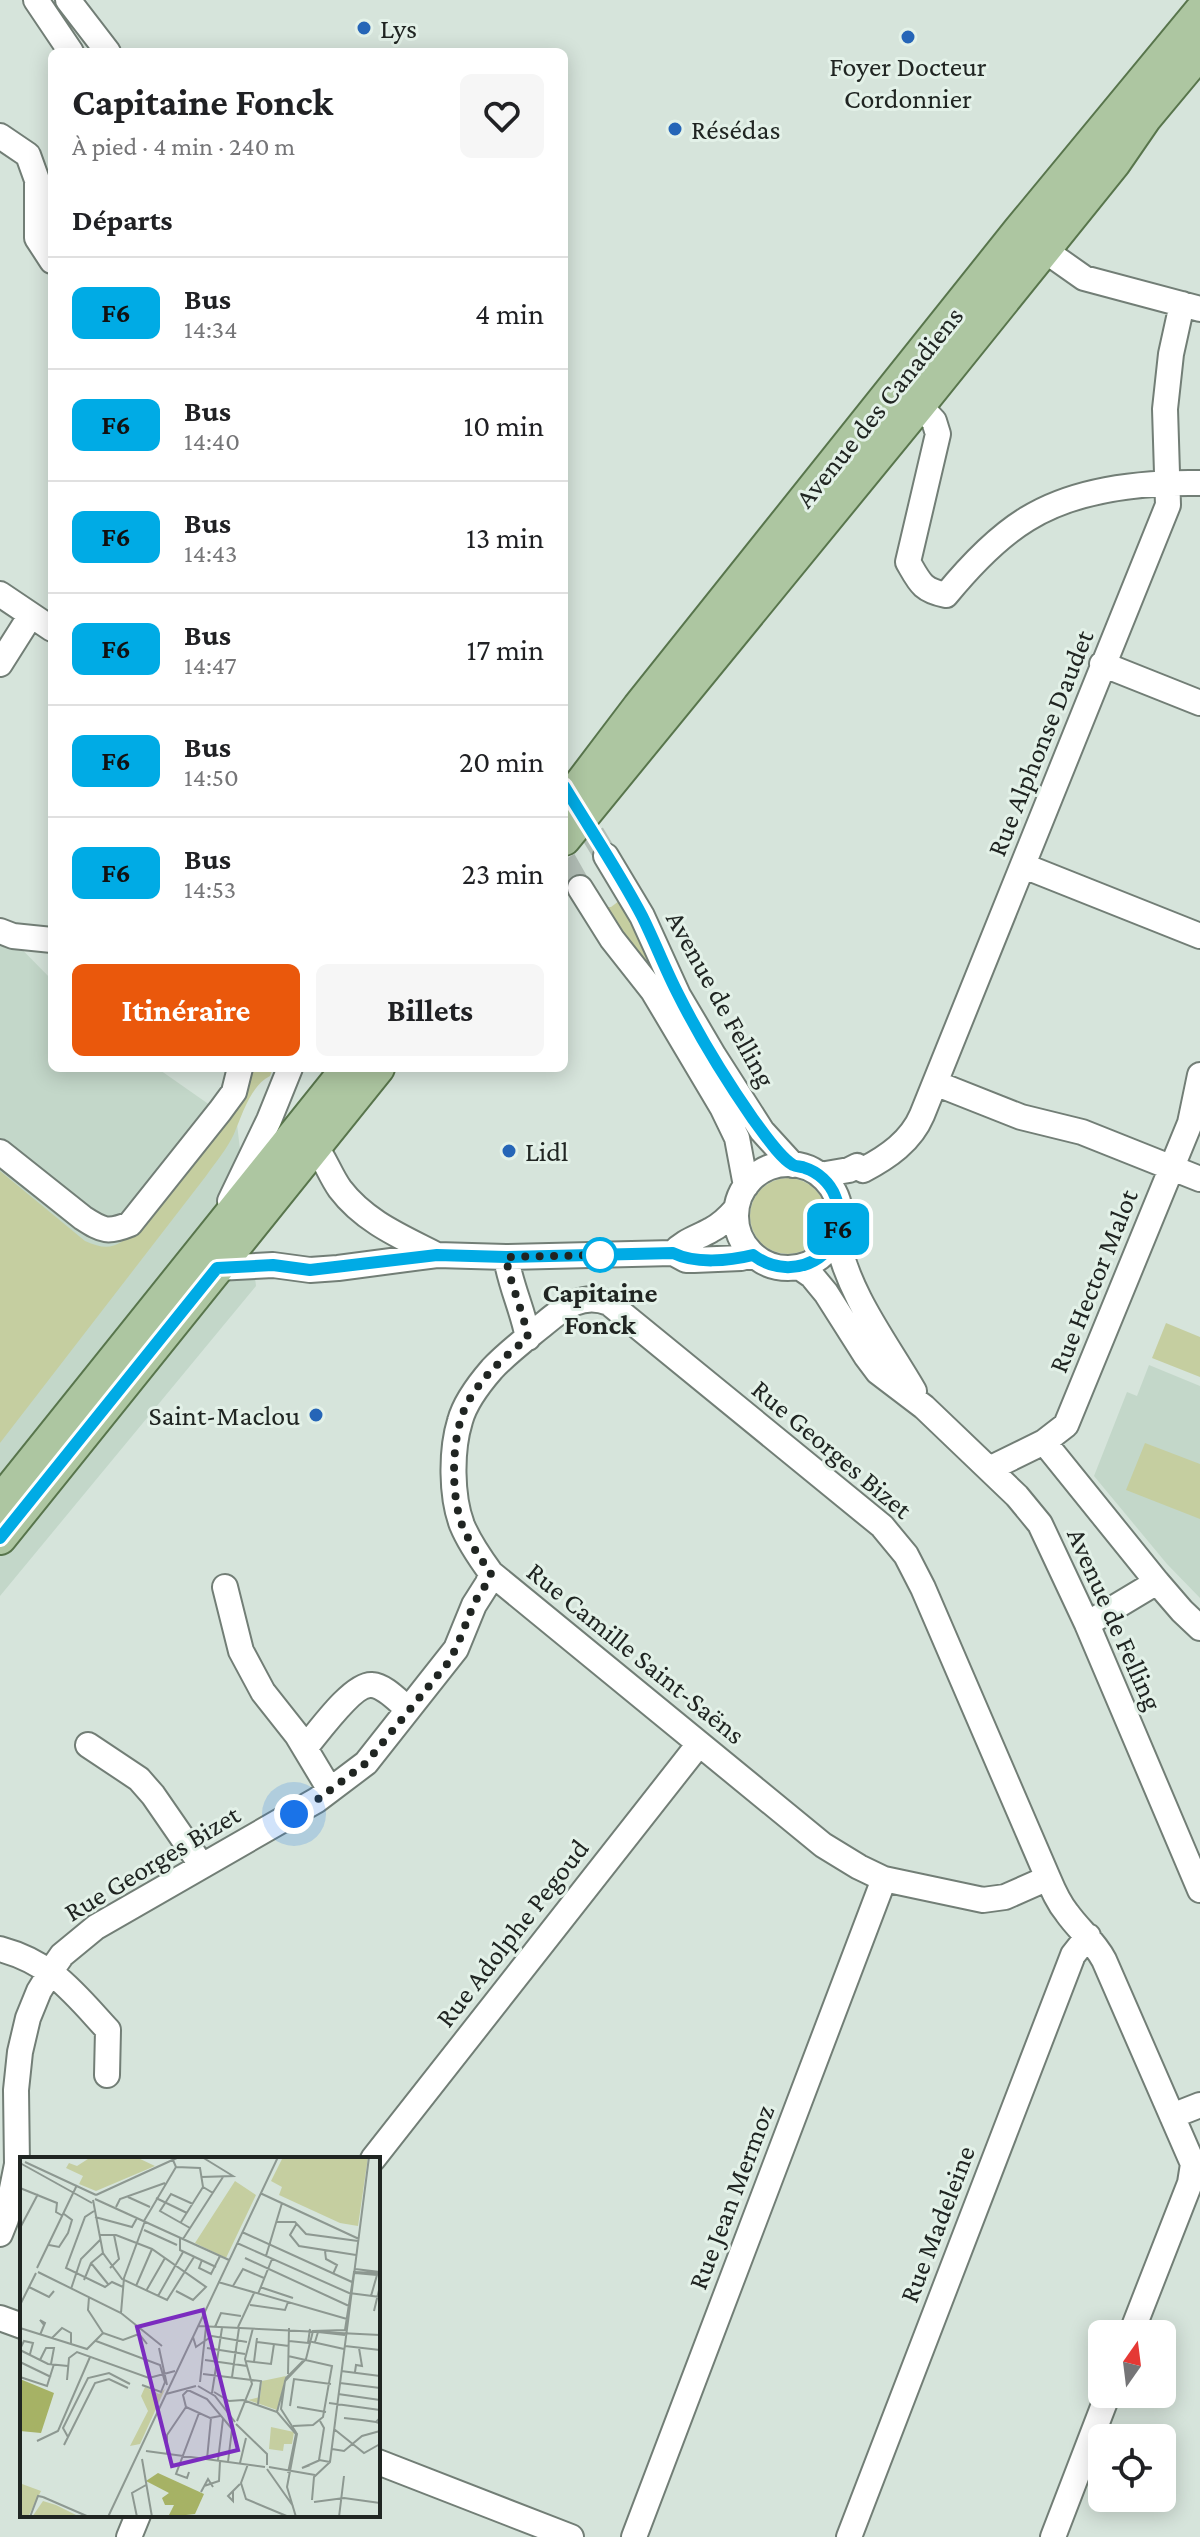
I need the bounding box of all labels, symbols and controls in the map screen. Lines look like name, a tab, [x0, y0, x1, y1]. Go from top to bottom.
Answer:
place label: Lys	[380, 13, 417, 44]
marker: Lys	[355, 19, 373, 37]
marker: Foyer Docteur Cordonnier	[899, 28, 917, 46]
place label: Foyer Docteur Cordonnier	[829, 51, 987, 114]
button: heart	[460, 74, 544, 158]
text: Capitaine Fonck	[72, 81, 333, 123]
place label: Résédas	[691, 114, 780, 145]
marker: Résédas	[666, 120, 684, 138]
text: À pied · 4 min · 240 m	[72, 132, 295, 161]
text: Départs	[72, 203, 173, 236]
text: Bus	[184, 282, 231, 315]
text: F6	[101, 297, 131, 328]
text: 4 min	[475, 297, 544, 330]
street label: Avenue des Canadiens	[789, 301, 969, 513]
text: 14:34	[184, 315, 237, 344]
text: Bus	[184, 394, 231, 427]
text: F6	[101, 409, 131, 440]
text: 10 min	[463, 409, 544, 442]
text: 14:40	[184, 427, 240, 456]
text: Bus	[184, 506, 231, 539]
text: F6	[101, 521, 131, 552]
text: 13 min	[466, 521, 544, 554]
text: 14:43	[184, 539, 237, 568]
text: Bus	[184, 618, 231, 651]
street label: Rue Alphonse Daudet	[981, 625, 1100, 860]
text: F6	[101, 633, 131, 664]
text: 17 min	[467, 633, 544, 666]
text: 14:47	[184, 651, 236, 680]
text: Bus	[184, 730, 231, 763]
text: F6	[101, 745, 131, 776]
text: 20 min	[459, 745, 544, 778]
text: 14:50	[184, 763, 239, 792]
text: Bus	[184, 842, 231, 875]
text: F6	[101, 857, 131, 888]
text: 23 min	[462, 857, 544, 890]
text: 14:53	[184, 875, 236, 904]
street label: Avenue de Felling	[660, 906, 782, 1093]
button: Itinéraire	[72, 964, 300, 1056]
button: Billets	[316, 964, 544, 1056]
place label: Lidl	[525, 1136, 568, 1167]
marker: Lidl	[500, 1142, 518, 1160]
street label: Rue Hector Malot	[1042, 1184, 1144, 1377]
line badge: F6	[802, 1203, 874, 1255]
text: F6	[823, 1213, 853, 1244]
marker: Capitaine Fonck	[583, 1238, 617, 1272]
place label: Capitaine Fonck	[543, 1277, 657, 1340]
street label: Rue Georges Bizet	[746, 1373, 919, 1525]
place label: Saint-Maclou	[148, 1400, 300, 1431]
marker: Saint-Maclou	[307, 1406, 325, 1424]
street label: Avenue de Felling	[1061, 1523, 1169, 1715]
street label: Rue Camille Saint-Saëns	[521, 1556, 751, 1750]
your location	[274, 1794, 314, 1834]
street label: Rue Georges Bizet	[59, 1798, 246, 1928]
street label: Rue Adolphe Pegoud	[429, 1833, 595, 2033]
street label: Rue Jean Mermoz	[682, 2100, 780, 2294]
street label: Rue Madeleine	[893, 2141, 981, 2307]
inset map	[20, 2157, 380, 2517]
north arrow	[1088, 2320, 1176, 2408]
map controls	[1088, 2320, 1176, 2512]
button: locate	[1088, 2424, 1176, 2512]

